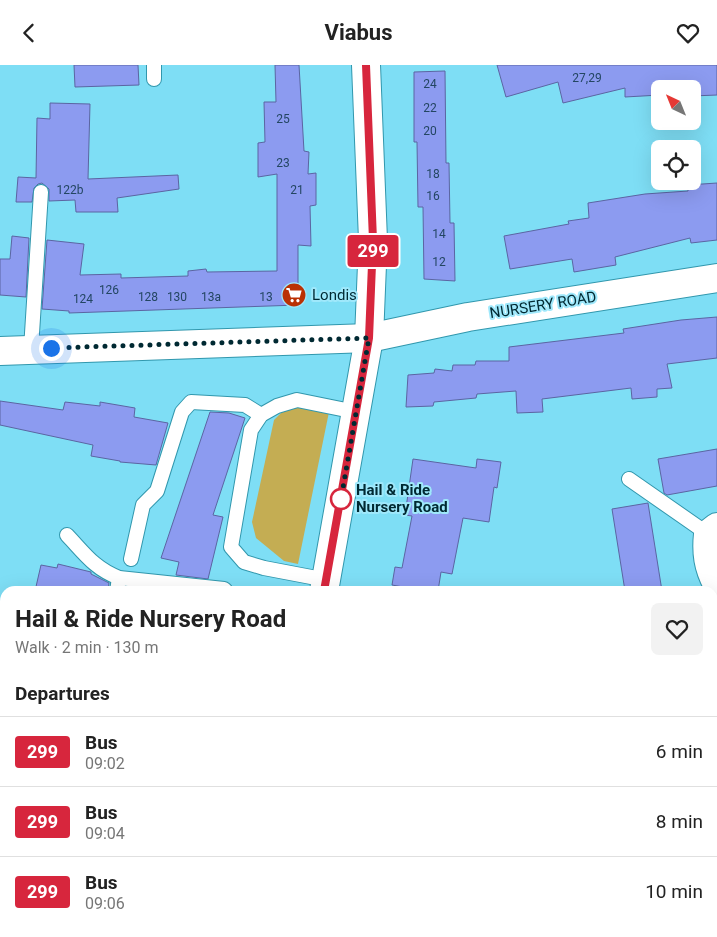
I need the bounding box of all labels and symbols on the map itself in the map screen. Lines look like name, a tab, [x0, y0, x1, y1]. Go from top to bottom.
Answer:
house number: 27,29	[572, 71, 602, 85]
house number: 24	[423, 77, 437, 91]
north arrow	[651, 80, 701, 130]
house number: 22	[423, 101, 437, 115]
house number: 25	[276, 112, 290, 126]
house number: 20	[423, 124, 437, 138]
house number: 23	[276, 156, 290, 170]
house number: 18	[426, 167, 440, 181]
house number: 122b	[57, 183, 84, 197]
house number: 21	[290, 183, 304, 197]
house number: 16	[426, 189, 440, 203]
house number: 14	[432, 227, 446, 241]
line badge: 299	[344, 235, 402, 267]
house number: 12	[432, 255, 446, 269]
supermarket icon: Londis	[281, 282, 307, 308]
house number: 126	[99, 283, 119, 297]
place label: Londis	[312, 286, 357, 304]
street label: NURSERY ROAD	[488, 288, 598, 322]
house number: 128	[138, 290, 158, 304]
house number: 130	[167, 290, 187, 304]
house number: 13a	[201, 290, 221, 304]
house number: 13	[259, 290, 273, 304]
house number: 124	[73, 292, 93, 306]
your location	[39, 336, 64, 361]
place label: Hail & Ride Nursery Road	[356, 481, 448, 516]
marker: Hail & Ride Nursery Road	[330, 488, 352, 510]

